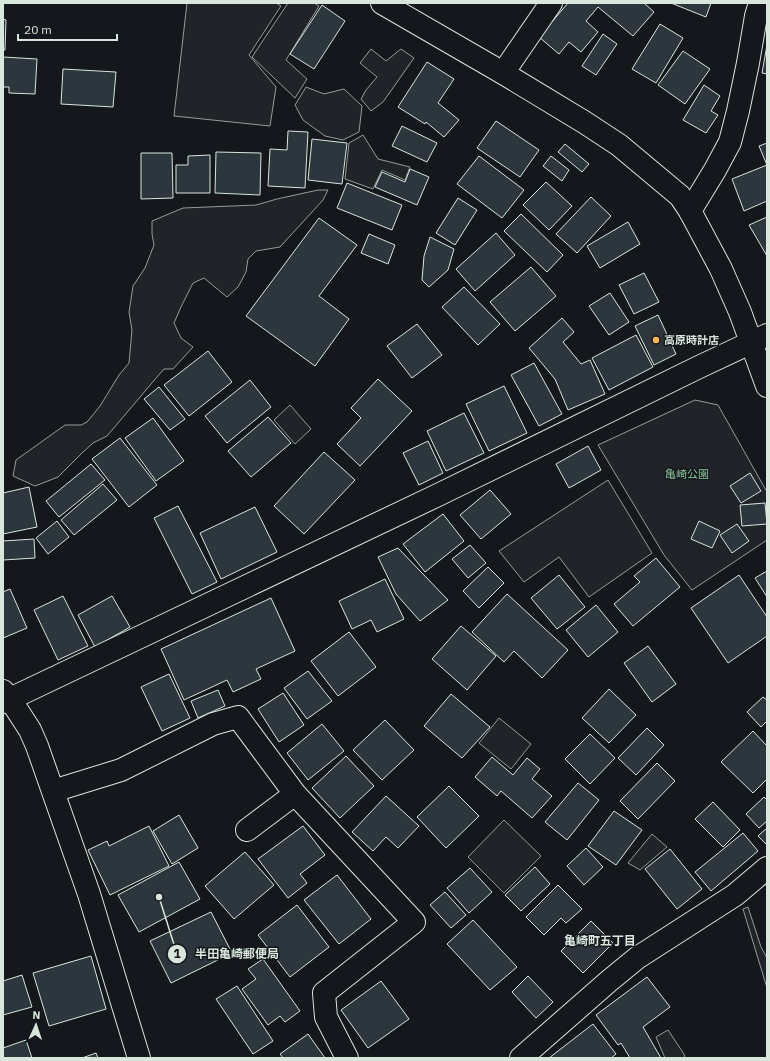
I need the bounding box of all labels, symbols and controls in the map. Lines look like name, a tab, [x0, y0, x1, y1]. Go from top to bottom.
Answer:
scale bar	[18, 16, 117, 42]
text: 20 m	[24, 22, 52, 37]
place label: 高原時計店	[664, 333, 719, 347]
marker: 高原時計店	[651, 335, 661, 345]
park label: 亀崎公園	[665, 467, 709, 481]
district label: 亀崎町五丁目	[564, 933, 636, 948]
callout: 半田亀崎郵便局	[167, 942, 287, 966]
text: 1	[173, 946, 181, 961]
text: 半田亀崎郵便局	[195, 946, 279, 961]
north arrow	[16, 1005, 56, 1045]
text: N	[32, 1008, 41, 1022]

